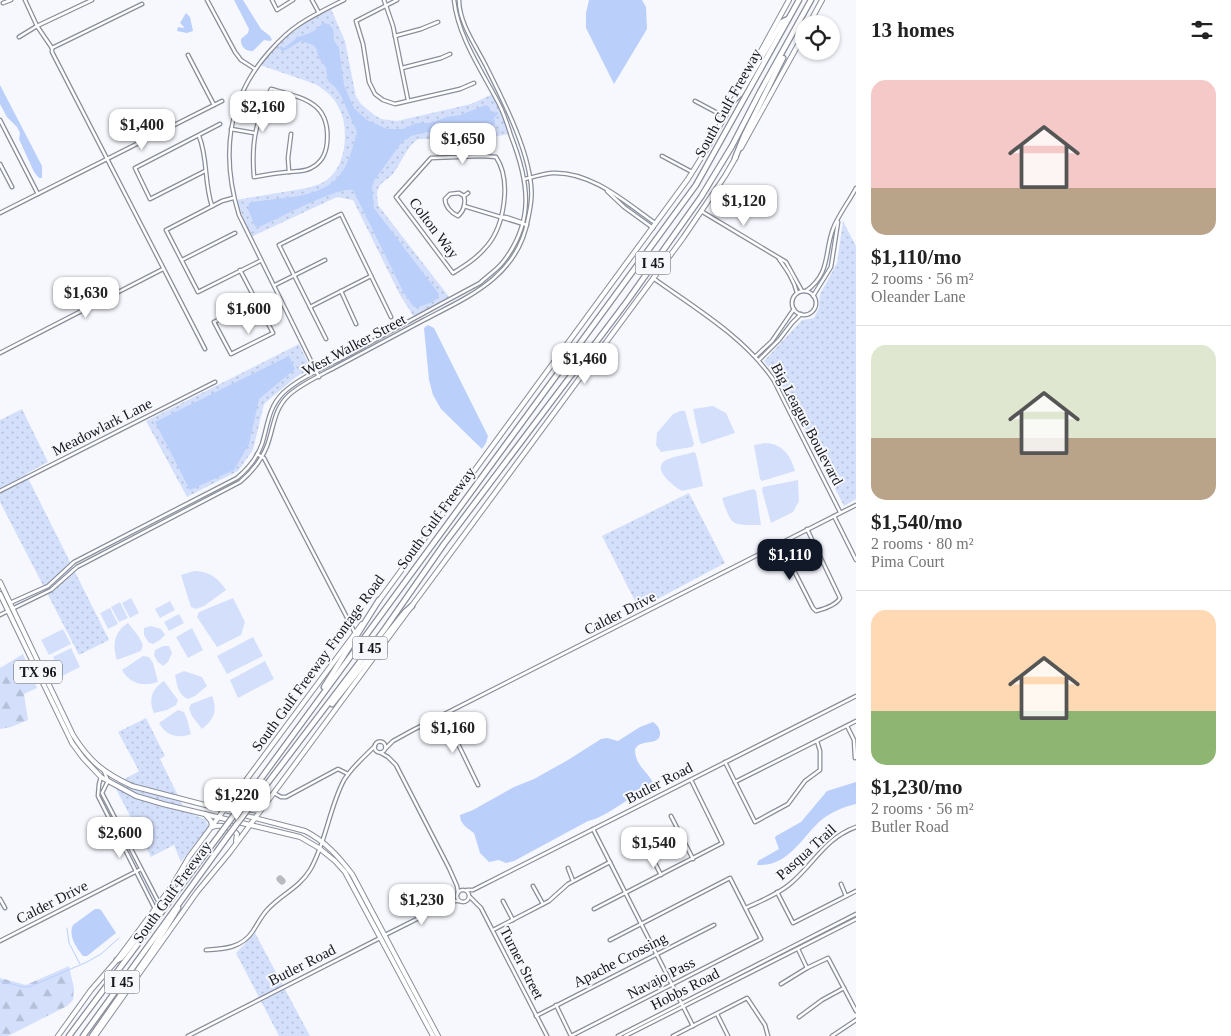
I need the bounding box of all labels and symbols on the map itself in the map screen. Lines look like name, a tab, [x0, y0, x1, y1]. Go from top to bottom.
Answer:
street label: South Gulf Freeway	[692, 45, 765, 160]
pin: $2,160	[222, 90, 304, 133]
pin: $1,400	[101, 108, 183, 151]
pin: $1,650	[422, 122, 504, 165]
pin: $1,120	[703, 184, 785, 227]
street label: Colton Way	[406, 195, 462, 262]
road number: I 45	[636, 252, 670, 274]
pin: $1,630	[45, 276, 127, 319]
pin: $1,600	[208, 292, 290, 335]
street label: West Walker Street	[300, 311, 409, 379]
pin: $1,460	[544, 342, 626, 385]
street label: Big League Boulevard	[768, 360, 846, 488]
street label: Meadowlark Lane	[50, 395, 155, 459]
street label: South Gulf Freeway	[394, 464, 479, 572]
pin: $1,110	[749, 538, 831, 581]
street label: South Gulf Freeway Frontage Road	[249, 571, 388, 754]
street label: Calder Drive	[582, 588, 659, 638]
road number: I 45	[352, 636, 388, 660]
road number: TX 96	[14, 660, 62, 684]
pin: $1,160	[412, 712, 494, 754]
street label: Butler Road	[623, 759, 696, 807]
pin: $1,220	[196, 778, 278, 821]
pin: $2,600	[79, 816, 161, 859]
street label: Pasqua Trail	[773, 821, 839, 883]
pin: $1,540	[613, 826, 695, 869]
street label: South Gulf Freeway	[130, 838, 215, 946]
street label: Calder Drive	[14, 877, 91, 927]
pin: $1,230	[381, 884, 463, 926]
street label: Turner Street	[497, 924, 547, 1003]
street label: Apache Crossing	[571, 929, 670, 990]
street label: Butler Road	[266, 941, 339, 989]
street label: Navajo Pass	[625, 954, 698, 1002]
street label: Hobbs Road	[648, 965, 722, 1013]
road number: I 45	[104, 970, 140, 994]

